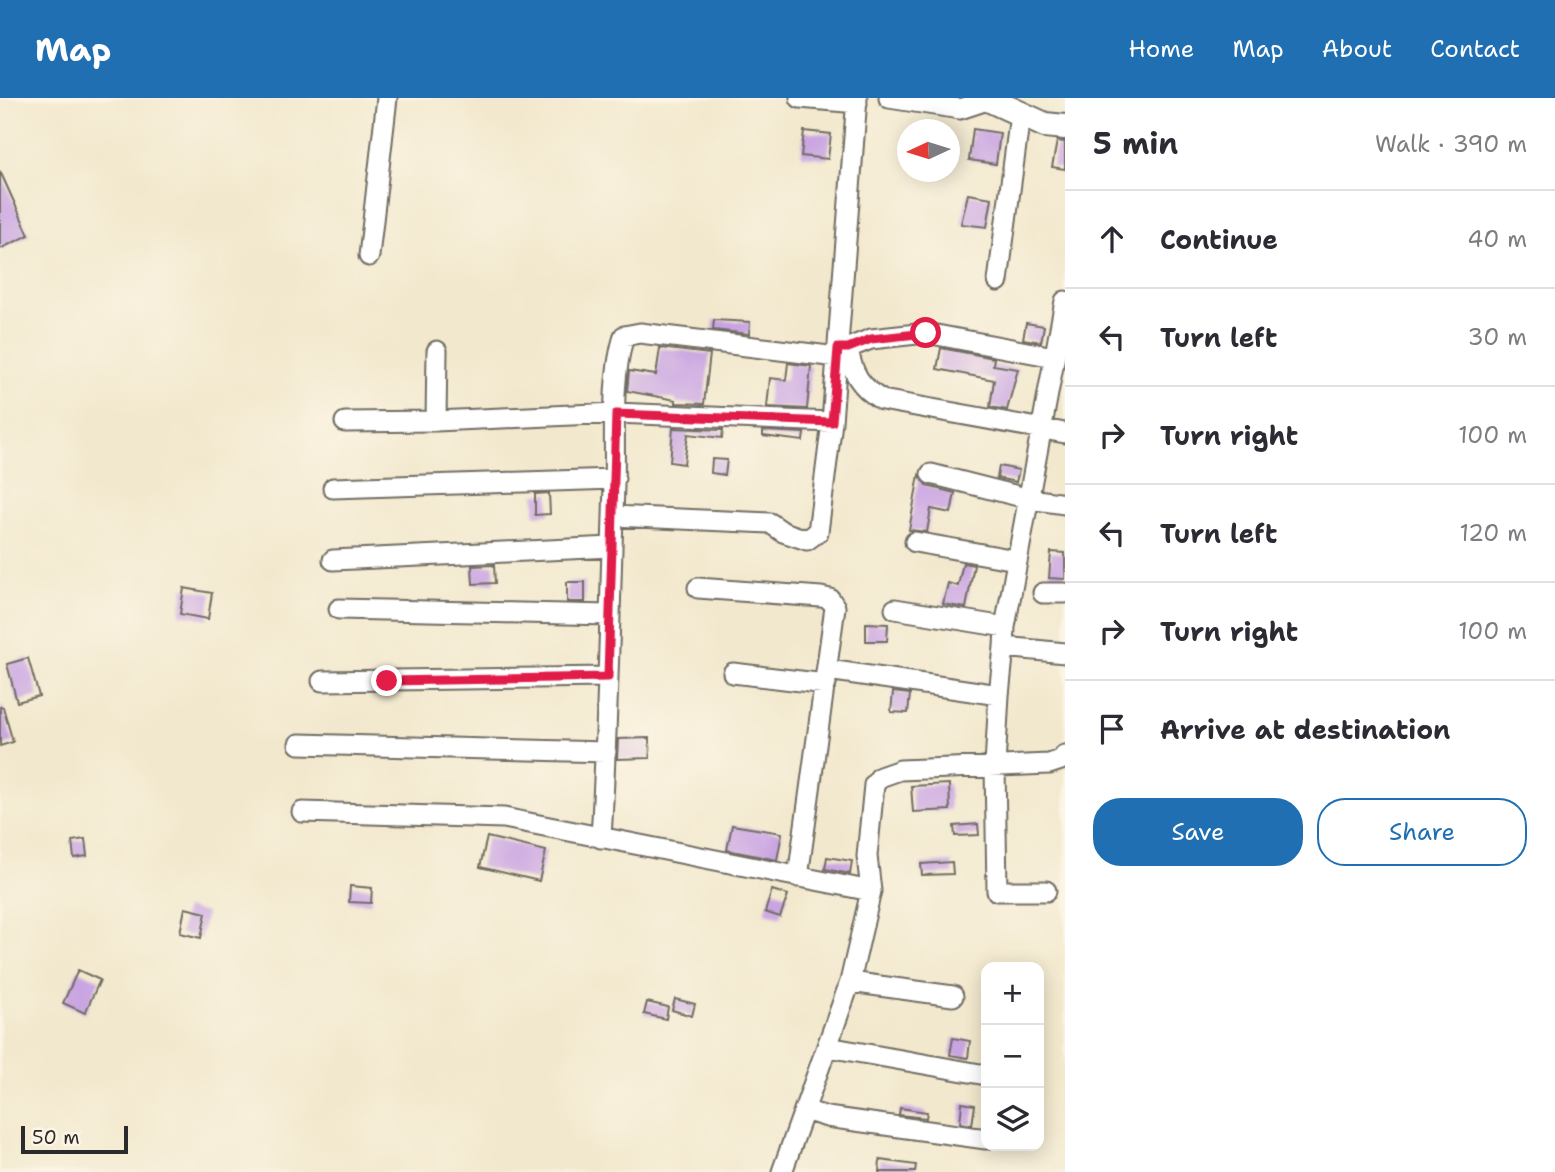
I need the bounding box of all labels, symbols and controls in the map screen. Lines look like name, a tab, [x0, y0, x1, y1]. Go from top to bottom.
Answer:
text: Map	[35, 27, 111, 72]
text: Home	[1128, 33, 1194, 65]
text: Map	[1232, 33, 1284, 65]
text: About	[1322, 33, 1392, 65]
text: Contact	[1430, 33, 1520, 65]
north arrow	[897, 119, 960, 182]
text: 5 min	[1093, 123, 1178, 164]
text: Walk · 390 m	[1375, 129, 1527, 159]
icon: ahead	[1093, 220, 1131, 258]
text: Continue	[1160, 222, 1278, 257]
text: 40 m	[1467, 224, 1527, 254]
route start	[910, 317, 941, 348]
icon: left	[1093, 318, 1131, 356]
text: Turn left	[1160, 320, 1277, 355]
text: 30 m	[1468, 322, 1527, 352]
icon: right	[1093, 416, 1131, 454]
text: Turn right	[1160, 418, 1298, 453]
text: 100 m	[1458, 420, 1527, 450]
icon: left	[1093, 514, 1131, 552]
text: Turn left	[1160, 516, 1277, 551]
text: 120 m	[1459, 518, 1527, 548]
icon: right	[1093, 612, 1131, 650]
text: Turn right	[1160, 614, 1298, 649]
text: 100 m	[1458, 616, 1527, 646]
route end	[371, 665, 402, 696]
icon: arrive	[1093, 710, 1131, 748]
text: Arrive at destination	[1160, 712, 1450, 747]
button: Save	[1093, 798, 1303, 866]
button: Share	[1317, 798, 1527, 866]
map controls	[981, 962, 1044, 1151]
button: +	[981, 962, 1044, 1025]
button: −	[981, 1025, 1044, 1088]
button: layers	[981, 1088, 1044, 1151]
scale bar	[21, 1123, 128, 1155]
text: 50 m	[32, 1125, 80, 1150]

